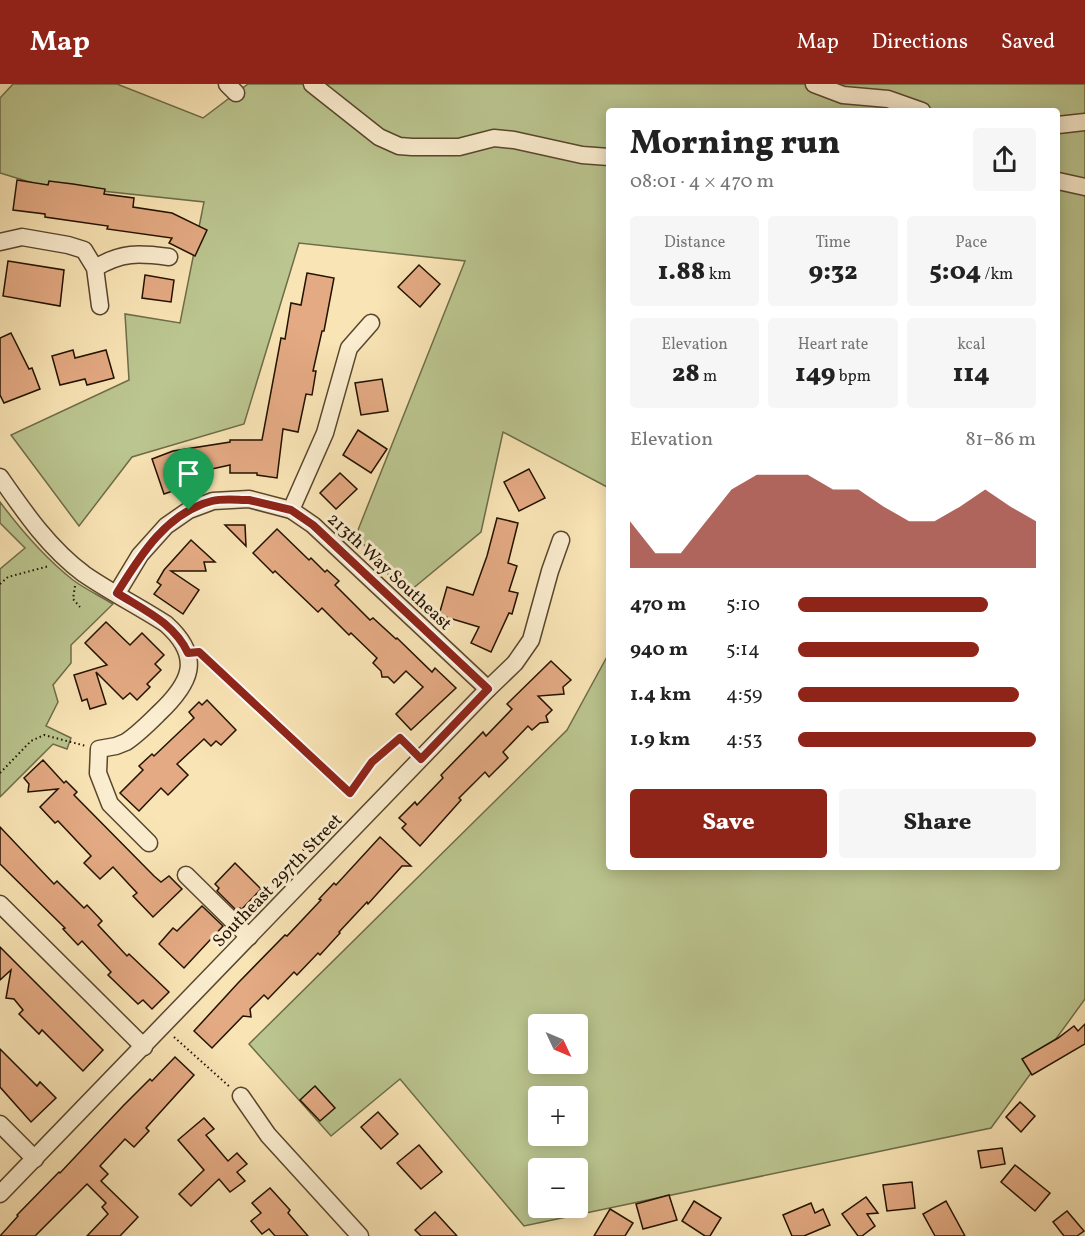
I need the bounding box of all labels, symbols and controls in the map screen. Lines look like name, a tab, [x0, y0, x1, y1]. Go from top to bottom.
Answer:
text: Map	[30, 23, 90, 62]
text: Map	[797, 28, 839, 57]
text: Directions	[872, 28, 968, 57]
text: Saved	[1001, 28, 1055, 57]
text: Morning run	[630, 122, 840, 168]
button: share	[973, 128, 1036, 191]
text: 08:01 · 4 × 470 m	[630, 168, 774, 196]
text: Distance	[664, 232, 725, 254]
text: Time	[815, 232, 851, 254]
text: Pace	[955, 232, 987, 254]
text: 1.88	[658, 254, 705, 290]
text: 9:32	[808, 254, 858, 290]
text: 5:04	[929, 254, 981, 290]
text: km	[705, 264, 732, 286]
text: /km	[981, 264, 1013, 286]
text: Elevation	[661, 334, 728, 356]
text: Heart rate	[798, 334, 868, 356]
text: kcal	[957, 334, 986, 356]
text: 28	[672, 356, 700, 392]
text: 149	[795, 356, 836, 392]
text: 114	[953, 356, 990, 392]
text: m	[700, 366, 717, 388]
text: bpm	[836, 366, 871, 388]
text: Elevation	[630, 426, 713, 454]
text: 81–86 m	[965, 426, 1036, 454]
pin	[163, 448, 214, 510]
icon: arrive	[172, 457, 205, 490]
street label: 213th Way Southeast	[321, 508, 457, 637]
text: 470 m	[630, 591, 686, 619]
text: 5:10	[726, 591, 760, 619]
text: 940 m	[630, 636, 688, 664]
text: 5:14	[726, 636, 760, 664]
text: 1.4 km	[630, 681, 691, 709]
text: 4:59	[726, 681, 762, 709]
text: 1.9 km	[630, 726, 690, 754]
text: 4:53	[726, 726, 763, 754]
button: Save	[630, 789, 827, 858]
button: Share	[839, 789, 1036, 858]
street label: Southeast 297th Street	[208, 809, 349, 953]
north arrow	[528, 1014, 588, 1074]
map controls	[528, 1014, 588, 1218]
button: +	[528, 1086, 588, 1146]
button: −	[528, 1158, 588, 1218]

